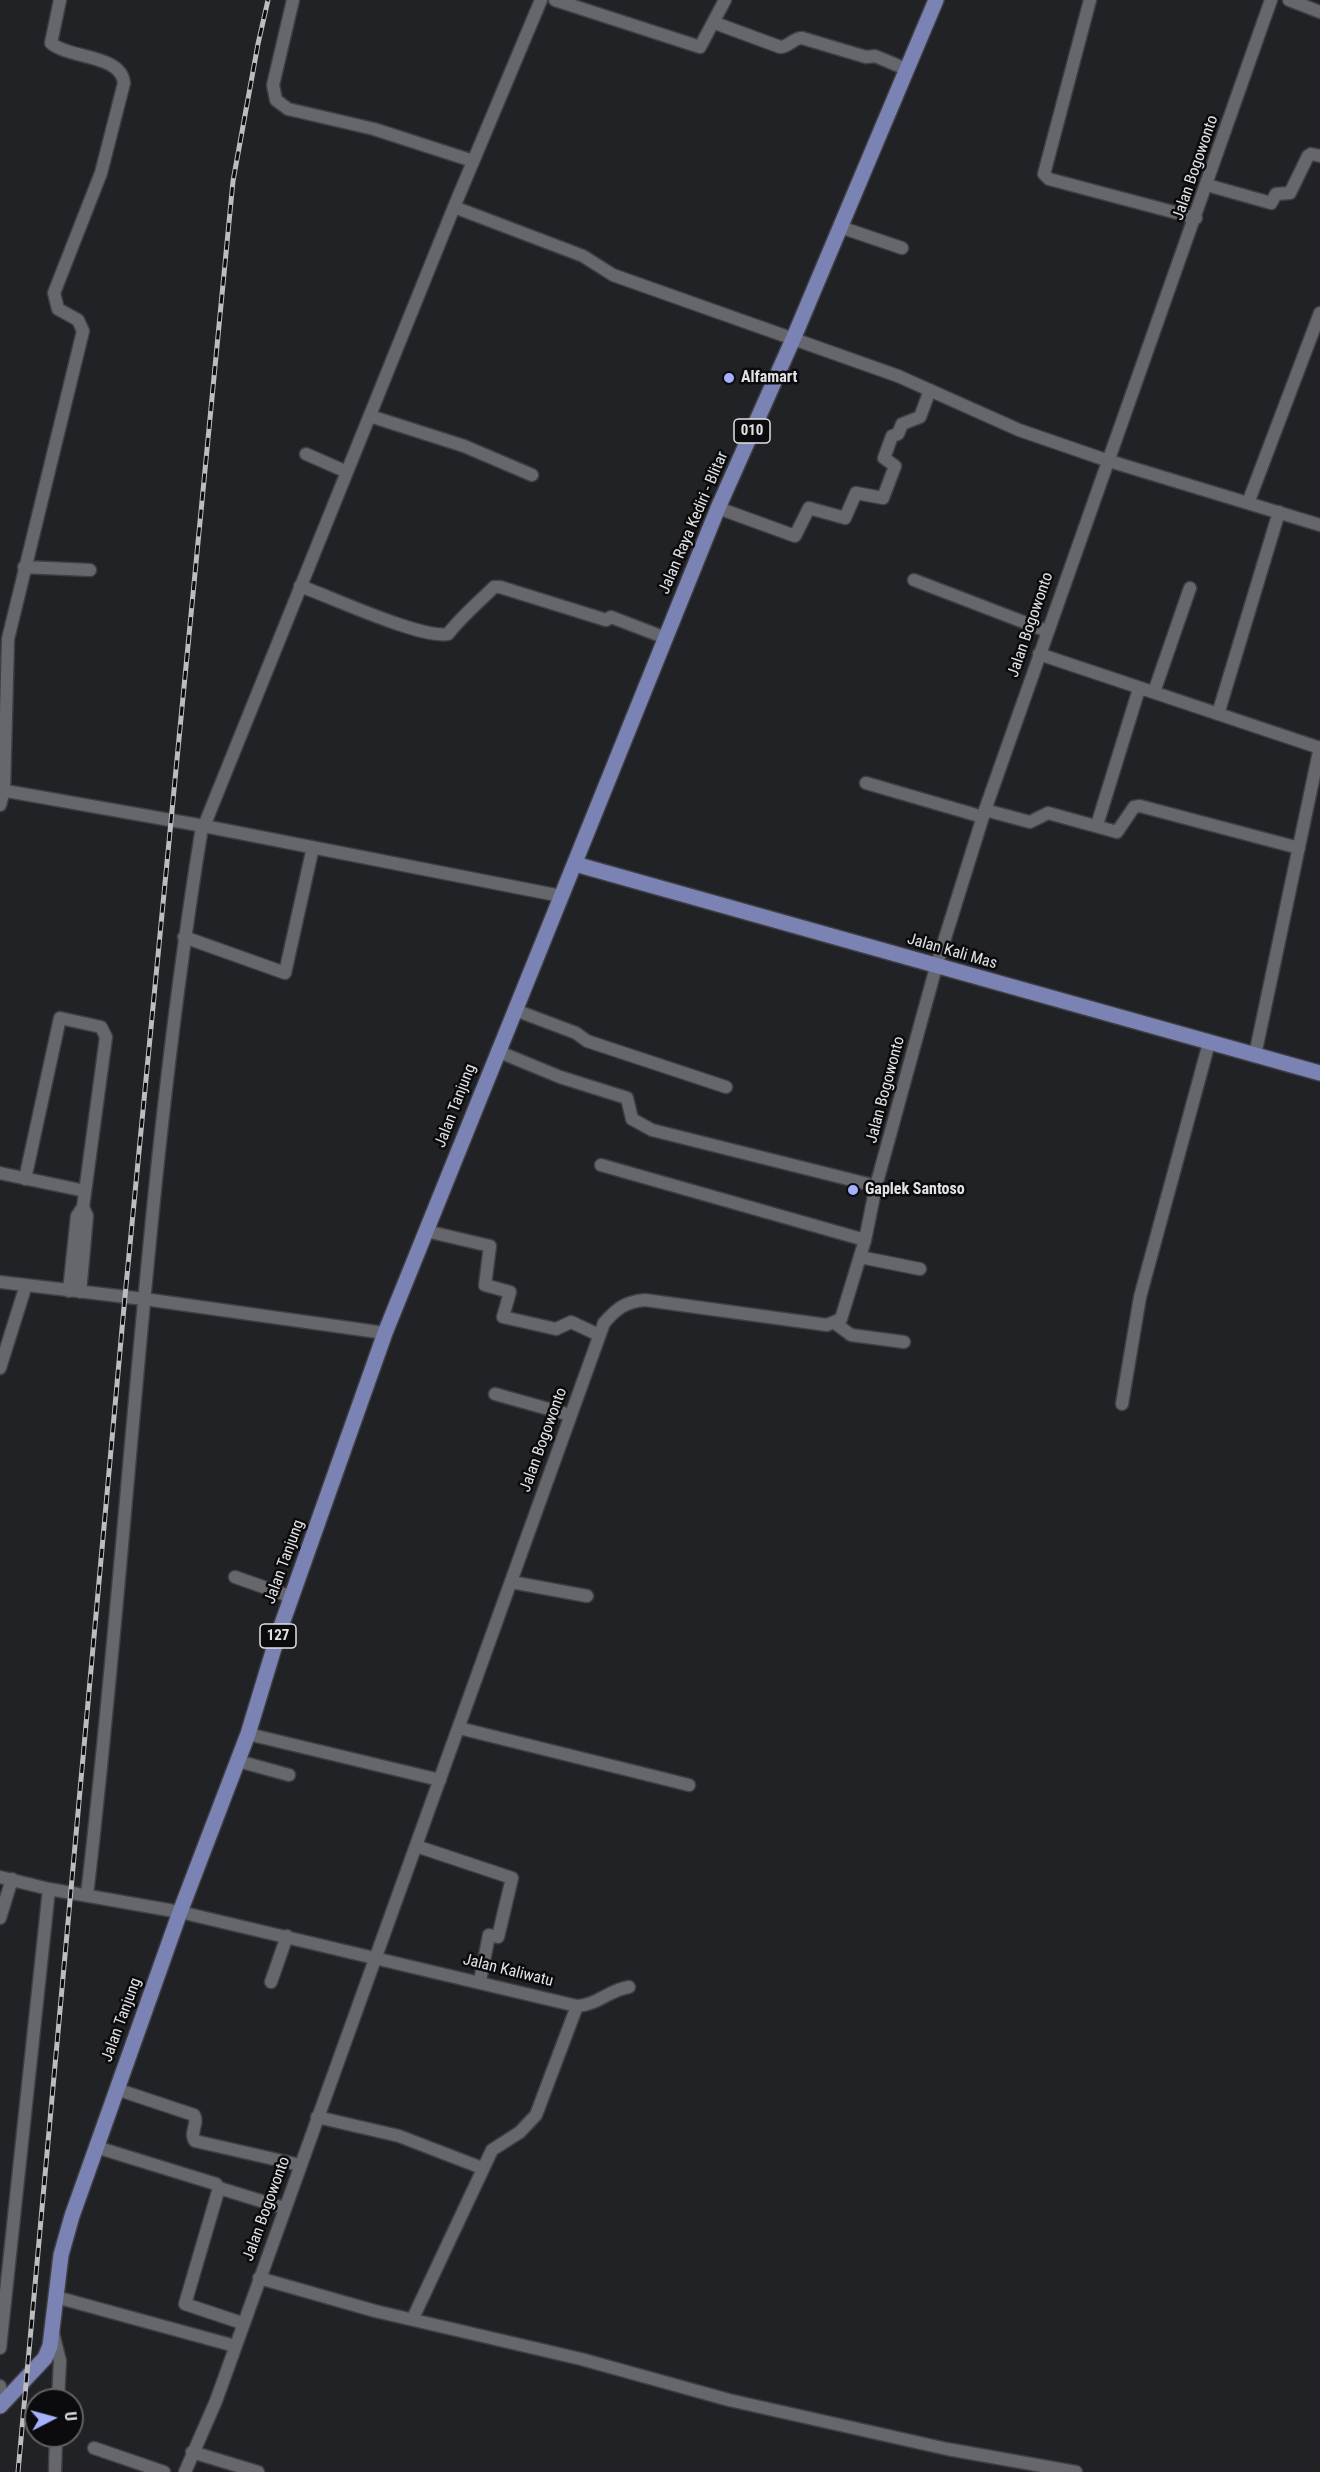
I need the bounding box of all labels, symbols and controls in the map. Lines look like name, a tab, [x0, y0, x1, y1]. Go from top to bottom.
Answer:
street label: Jalan Bogowonto	[1169, 113, 1223, 223]
place label: Alfamart	[741, 368, 797, 388]
marker: Alfamart	[722, 371, 736, 385]
road number: 010	[734, 419, 770, 443]
street label: Jalan Raya Kediri - Blitar	[655, 449, 733, 597]
street label: Jalan Bogowonto	[1004, 570, 1058, 680]
street label: Jalan Kali Mas	[905, 930, 999, 974]
street label: Jalan Bogowonto	[863, 1035, 909, 1145]
street label: Jalan Tanjung	[431, 1061, 481, 1151]
place label: Gaplek Santoso	[865, 1180, 965, 1200]
marker: Gaplek Santoso	[846, 1183, 860, 1197]
street label: Jalan Bogowonto	[516, 1385, 572, 1495]
street label: Jalan Tanjung	[261, 1517, 309, 1607]
road number: 127	[260, 1624, 296, 1648]
street label: Jalan Kaliwatu	[461, 1951, 555, 1991]
street label: Jalan Tanjung	[98, 1975, 146, 2065]
street label: Jalan Bogowonto	[239, 2154, 295, 2264]
north arrow	[24, 2388, 84, 2448]
text: U	[60, 2411, 80, 2422]

